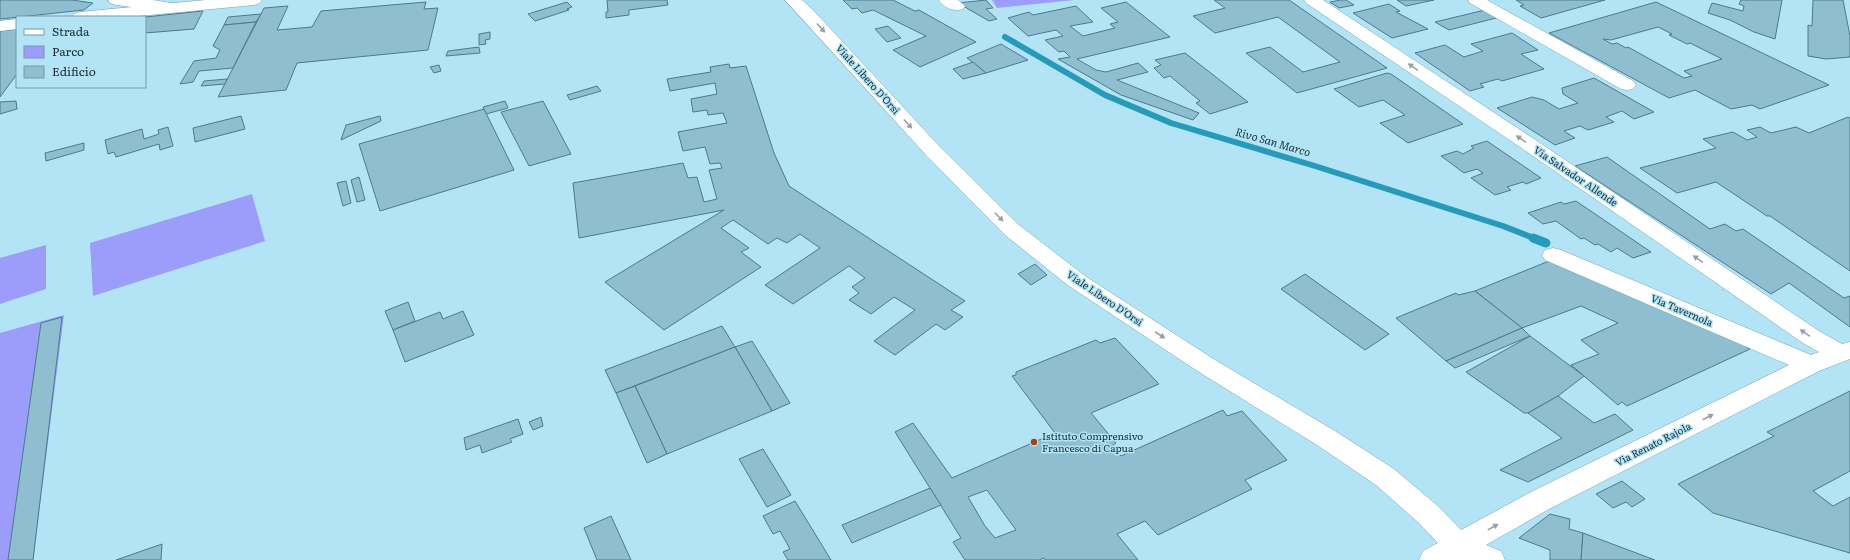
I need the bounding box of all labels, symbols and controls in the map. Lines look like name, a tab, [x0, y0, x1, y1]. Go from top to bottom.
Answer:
legend	[16, 16, 146, 88]
text: Strada	[52, 22, 90, 40]
one-way arrow	[816, 23, 825, 33]
street label: Viale Libero D'Orsi	[833, 40, 904, 117]
text: Parco	[52, 42, 84, 60]
text: Edificio	[52, 62, 96, 80]
one-way arrow	[1408, 63, 1418, 71]
one-way arrow	[903, 119, 913, 129]
water label: Rivo San Marco	[1234, 123, 1313, 159]
one-way arrow	[1516, 135, 1526, 143]
street label: Via Salvador Allende	[1531, 142, 1621, 209]
one-way arrow	[994, 212, 1004, 222]
one-way arrow	[1692, 256, 1704, 263]
street label: Viale Libero D'Orsi	[1064, 266, 1147, 329]
street label: Via Tavernola	[1649, 290, 1716, 330]
one-way arrow	[1800, 329, 1811, 337]
one-way arrow	[1155, 331, 1165, 339]
one-way arrow	[1702, 413, 1714, 420]
street label: Via Renato Rajola	[1612, 418, 1694, 469]
place label: Istituto Comprensivo Francesco di Capua	[1042, 428, 1143, 455]
marker: Istituto Comprensivo Francesco di Capua	[1029, 437, 1039, 447]
one-way arrow	[1487, 524, 1498, 530]

